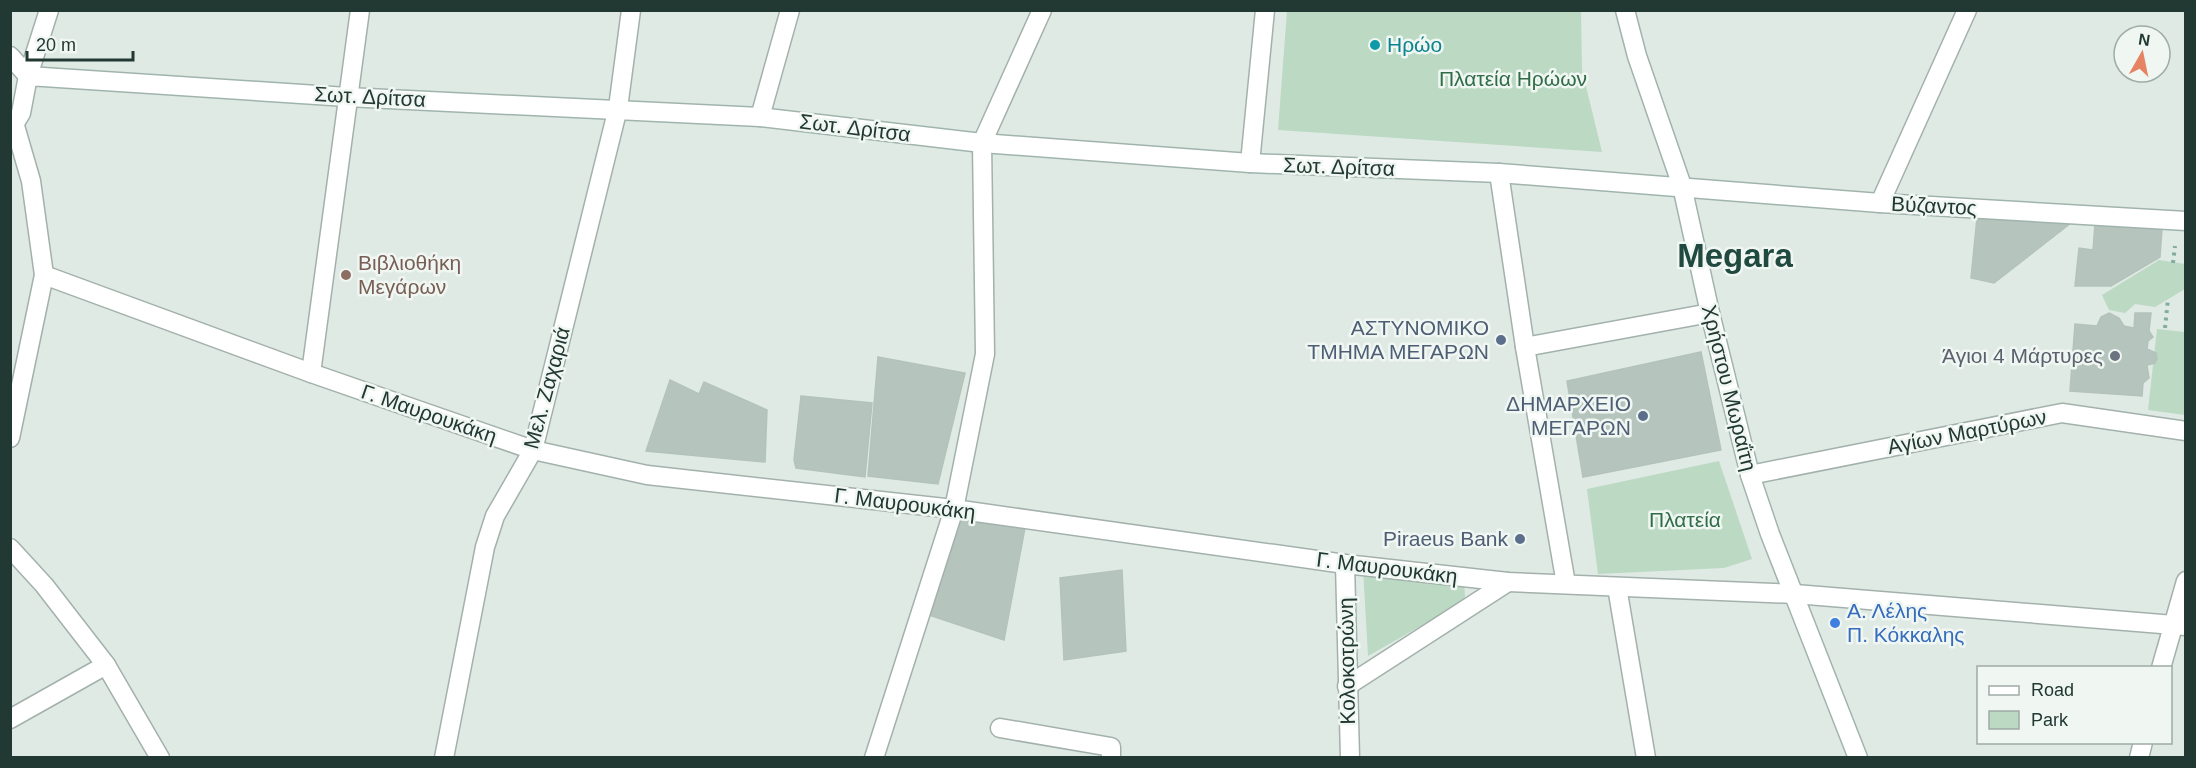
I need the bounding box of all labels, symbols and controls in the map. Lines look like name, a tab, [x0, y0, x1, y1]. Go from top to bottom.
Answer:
scale bar	[27, 24, 134, 62]
north arrow	[2112, 24, 2172, 84]
text: N	[2137, 30, 2151, 49]
place label: Ηρώο	[1387, 33, 1442, 56]
text: 20 m	[36, 35, 76, 55]
marker: Ηρώο	[1368, 38, 1382, 52]
park label: Πλατεία Ηρώων	[1439, 67, 1587, 90]
street label: Σωτ. Δρίτσα	[314, 82, 426, 111]
street label: Σωτ. Δρίτσα	[798, 109, 912, 146]
street label: Σωτ. Δρίτσα	[1283, 153, 1395, 180]
street label: Βύζαντος	[1891, 192, 1977, 219]
district label: Megara	[1677, 237, 1793, 274]
place label: Βιβλιοθήκη Μεγάρων	[358, 251, 461, 298]
marker: Βιβλιοθήκη Μεγάρων	[339, 268, 353, 282]
street label: Χρήστου Μωραΐτη	[1698, 303, 1761, 473]
place label: ΑΣΤΥΝΟΜΙΚΟ ΤΜΗΜΑ ΜΕΓΑΡΩΝ	[1307, 316, 1489, 363]
street label: Μελ. Ζαχαριά	[519, 324, 574, 451]
marker: ΑΣΤΥΝΟΜΙΚΟ ΤΜΗΜΑ ΜΕΓΑΡΩΝ	[1494, 333, 1508, 347]
place label: Άγιοι 4 Μάρτυρες	[1942, 344, 2103, 367]
marker: Άγιοι 4 Μάρτυρες	[2108, 349, 2122, 363]
street label: Γ. Μαυρουκάκη	[358, 380, 500, 447]
place label: ΔΗΜΑΡΧΕΙΟ ΜΕΓΑΡΩΝ	[1506, 392, 1631, 439]
street label: Αγίων Μαρτύρων	[1885, 405, 2048, 458]
marker: ΔΗΜΑΡΧΕΙΟ ΜΕΓΑΡΩΝ	[1636, 409, 1650, 423]
street label: Γ. Μαυρουκάκη	[833, 483, 977, 524]
park label: Πλατεία	[1649, 508, 1721, 531]
place label: Piraeus Bank	[1383, 527, 1508, 550]
marker: Piraeus Bank	[1513, 532, 1527, 546]
street label: Γ. Μαυρουκάκη	[1315, 547, 1459, 588]
street label: Κολοκοτρώνη	[1334, 597, 1359, 725]
place label: Α. Λέλης Π. Κόκκαλης	[1847, 599, 1964, 646]
marker: Α. Λέλης Π. Κόκκαλης	[1828, 616, 1842, 630]
legend	[1977, 666, 2172, 744]
text: Road	[2031, 680, 2074, 700]
text: Park	[2031, 710, 2069, 730]

